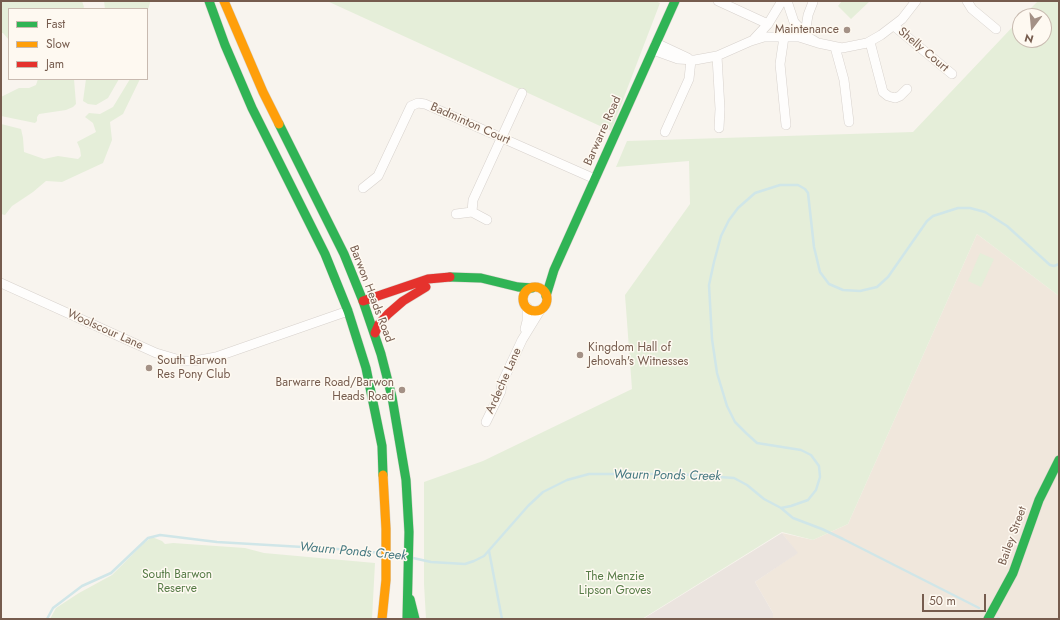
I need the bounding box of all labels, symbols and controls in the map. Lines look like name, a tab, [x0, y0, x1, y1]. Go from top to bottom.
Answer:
legend	[8, 8, 148, 80]
north arrow	[1012, 8, 1052, 48]
text: Fast	[46, 15, 65, 33]
place label: Maintenance	[775, 23, 839, 37]
marker: Maintenance	[842, 25, 852, 35]
street label: Shelly Court	[895, 25, 951, 75]
text: N	[1023, 30, 1035, 47]
text: Slow	[46, 35, 70, 53]
text: Jam	[46, 55, 64, 73]
street label: Barwarre Road	[581, 94, 625, 168]
street label: Badminton Court	[428, 100, 512, 148]
street label: Barwon Heads Road	[346, 243, 396, 345]
street label: Woolscour Lane	[65, 307, 145, 353]
place label: Kingdom Hall of Jehovah's Witnesses	[588, 341, 688, 369]
street label: Ardeche Lane	[483, 346, 525, 416]
marker: Kingdom Hall of Jehovah's Witnesses	[575, 350, 585, 360]
place label: South Barwon Res Pony Club	[157, 354, 230, 382]
marker: South Barwon Res Pony Club	[144, 363, 154, 373]
place label: Barwarre Road/Barwon Heads Road	[275, 376, 394, 404]
marker: Barwarre Road/Barwon Heads Road	[397, 385, 407, 395]
water label: Waurn Ponds Creek	[613, 467, 721, 485]
street label: Bailey Street	[996, 504, 1030, 568]
water label: Waurn Ponds Creek	[299, 540, 407, 564]
park label: South Barwon Reserve	[142, 568, 212, 596]
park label: The Menzie Lipson Groves	[579, 570, 651, 598]
scale bar	[924, 586, 988, 612]
text: 50 m	[929, 592, 956, 610]

